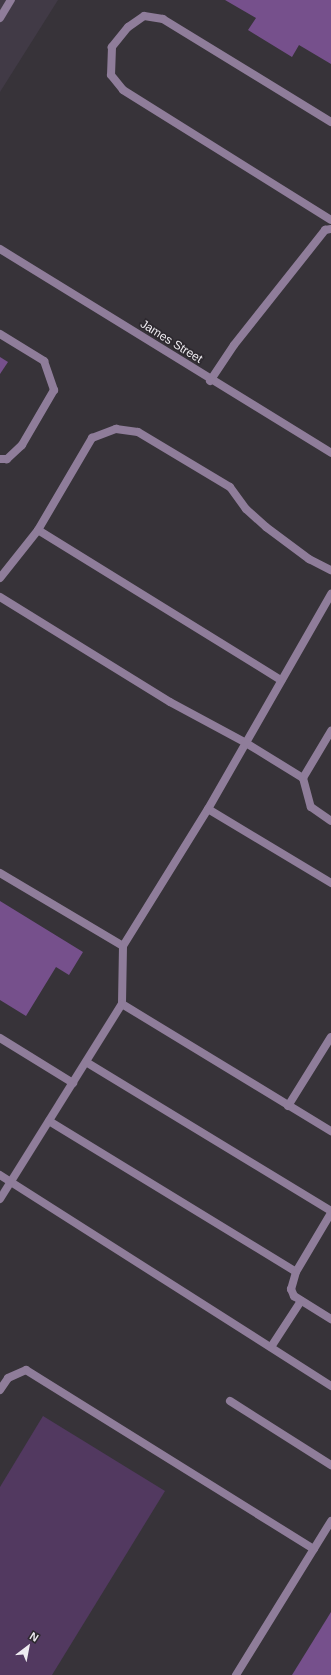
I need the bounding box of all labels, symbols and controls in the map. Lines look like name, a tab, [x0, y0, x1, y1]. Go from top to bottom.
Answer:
street label: James Street	[137, 317, 205, 367]
north arrow	[8, 1627, 48, 1667]
text: N	[28, 1630, 41, 1644]

